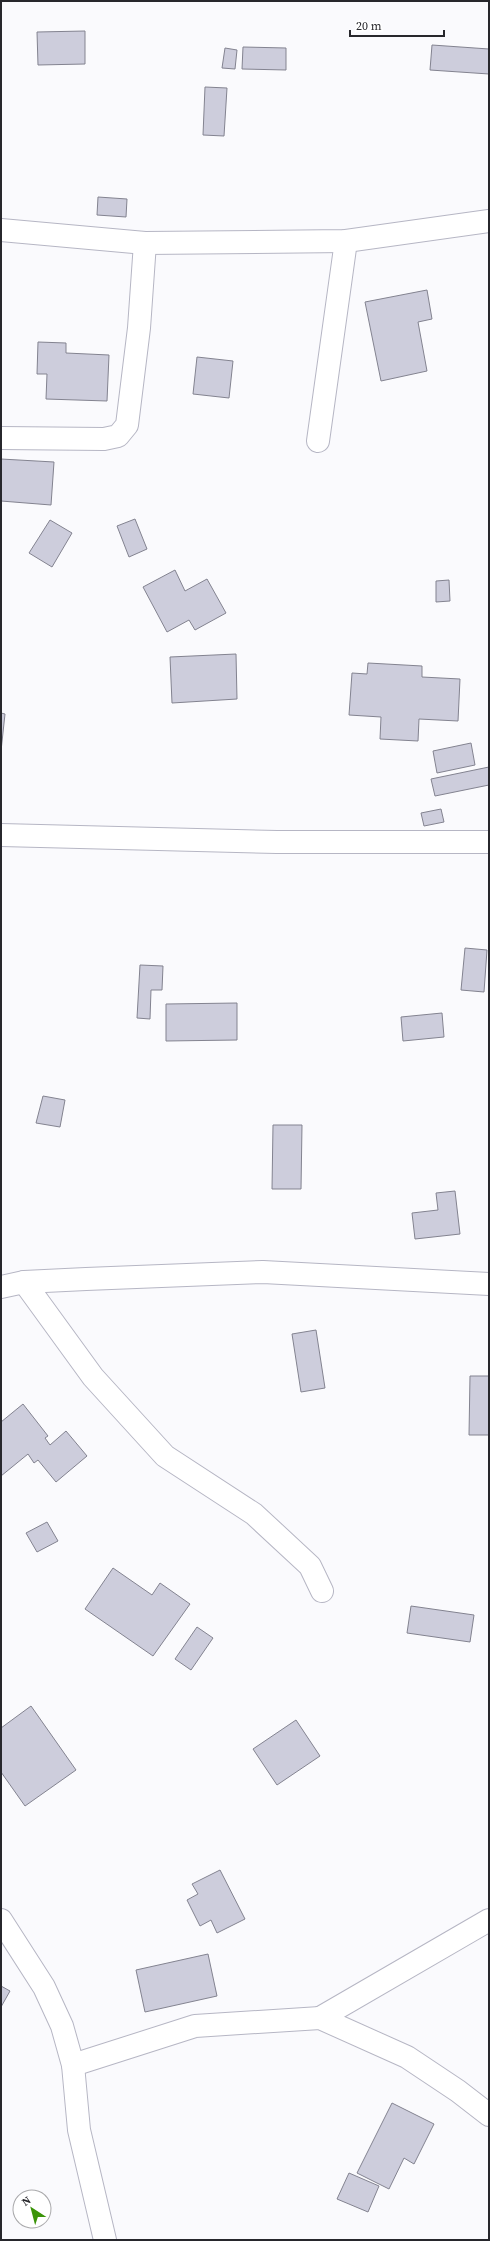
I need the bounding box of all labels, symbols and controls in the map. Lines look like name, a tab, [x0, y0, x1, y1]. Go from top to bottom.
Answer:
scale bar	[350, 12, 444, 38]
text: 20 m	[356, 18, 382, 34]
north arrow	[12, 2189, 52, 2229]
text: N	[19, 2193, 34, 2210]

